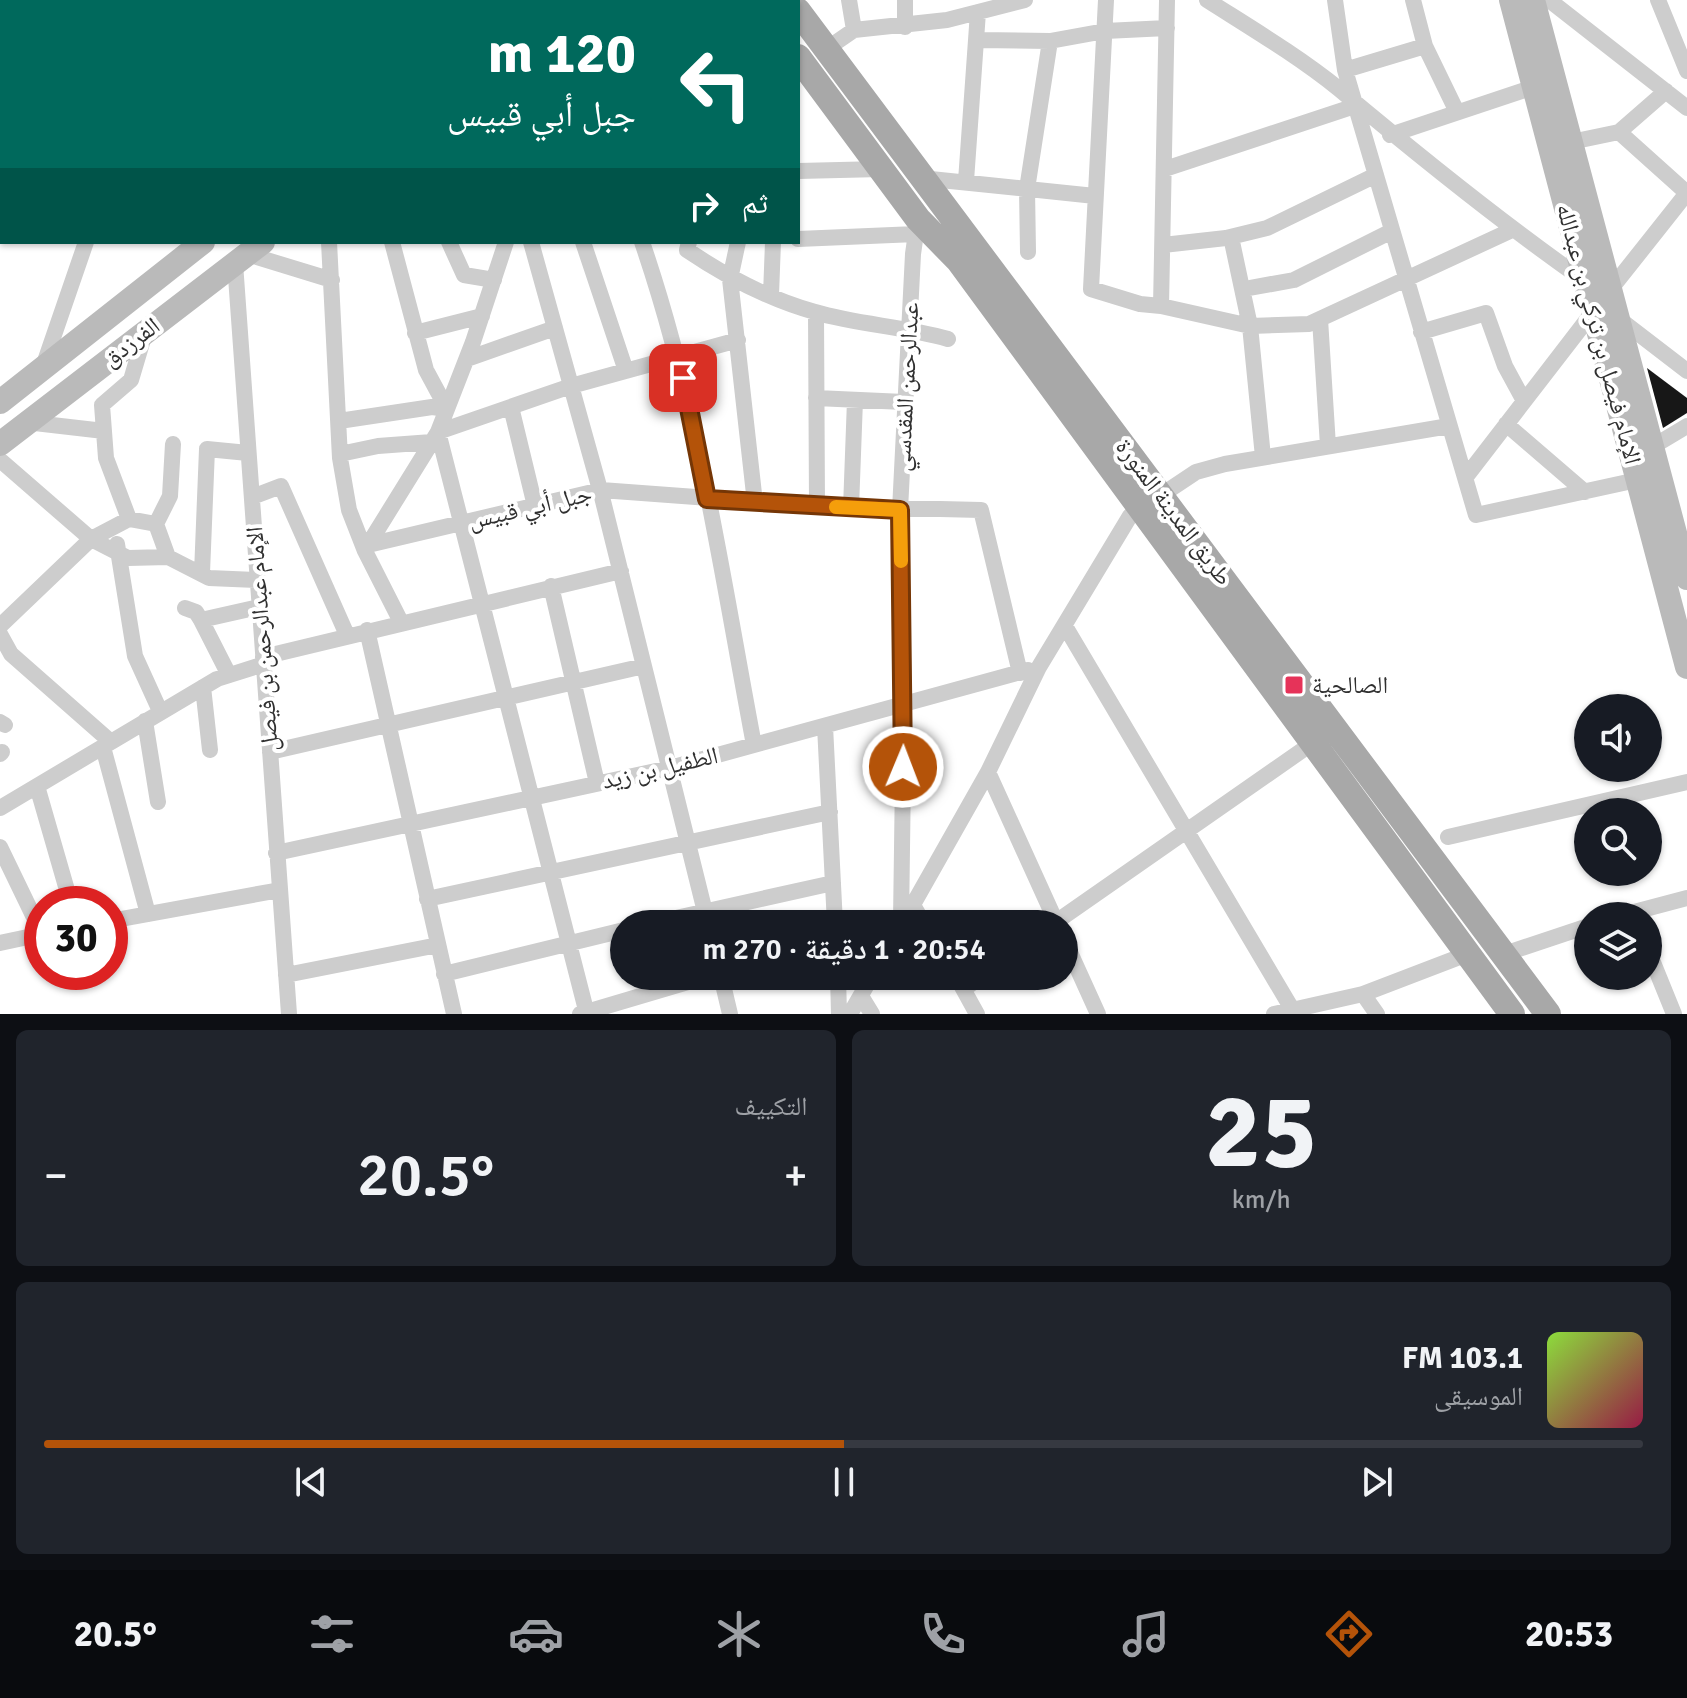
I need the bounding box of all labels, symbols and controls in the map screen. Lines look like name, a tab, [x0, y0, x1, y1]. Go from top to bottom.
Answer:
text: 120 m	[488, 19, 636, 88]
icon: left	[664, 32, 768, 136]
text: جبل أبي قبيس	[447, 92, 636, 137]
icon: right	[682, 184, 726, 228]
text: ثم	[742, 185, 768, 222]
street label: الإمام فيصل بن تركي بن عبدالله	[1546, 200, 1648, 469]
street label: عبدالرحمن المقدسي	[887, 302, 929, 472]
street label: الفرزدق	[96, 311, 166, 373]
pin	[649, 344, 717, 412]
icon: arrive	[661, 356, 705, 400]
street label: طريق المدينة المنورة	[1109, 433, 1239, 591]
street label: جبل أبي قبيس	[465, 478, 596, 540]
street label: الإمام عبدالرحمن بن فيصل	[239, 526, 286, 752]
place label: الصالحية	[1312, 670, 1388, 700]
marker: الصالحية	[1283, 674, 1305, 696]
map controls	[1574, 694, 1662, 990]
button: sound	[1574, 694, 1662, 782]
position arrow	[861, 725, 945, 809]
street label: الطفيل بن زيد	[599, 740, 721, 796]
button: search	[1574, 798, 1662, 886]
speed limit sign: 30	[24, 886, 128, 990]
button: layers	[1574, 902, 1662, 990]
text: 20:54 · 1 دقيقة · 270 m	[702, 931, 986, 968]
text: 25	[1205, 1068, 1317, 1196]
text: التكييف	[735, 1091, 808, 1123]
text: 20.5°	[357, 1139, 494, 1213]
text: −	[44, 1149, 68, 1203]
text: +	[784, 1149, 808, 1203]
text: km/h	[1232, 1184, 1291, 1216]
text: 103.1 FM	[1402, 1340, 1523, 1377]
text: الموسيقى	[1434, 1381, 1523, 1413]
icon: previous	[289, 1460, 333, 1504]
icon: pause	[822, 1460, 866, 1504]
icon: next	[1355, 1460, 1399, 1504]
icon: filters	[304, 1606, 360, 1662]
icon: car	[508, 1606, 564, 1662]
icon: climate	[711, 1606, 767, 1662]
icon: phone	[915, 1606, 971, 1662]
icon: music	[1118, 1606, 1174, 1662]
icon: directions	[1321, 1606, 1377, 1662]
text: 20.5°	[74, 1612, 157, 1657]
text: 20:53	[1525, 1612, 1613, 1657]

